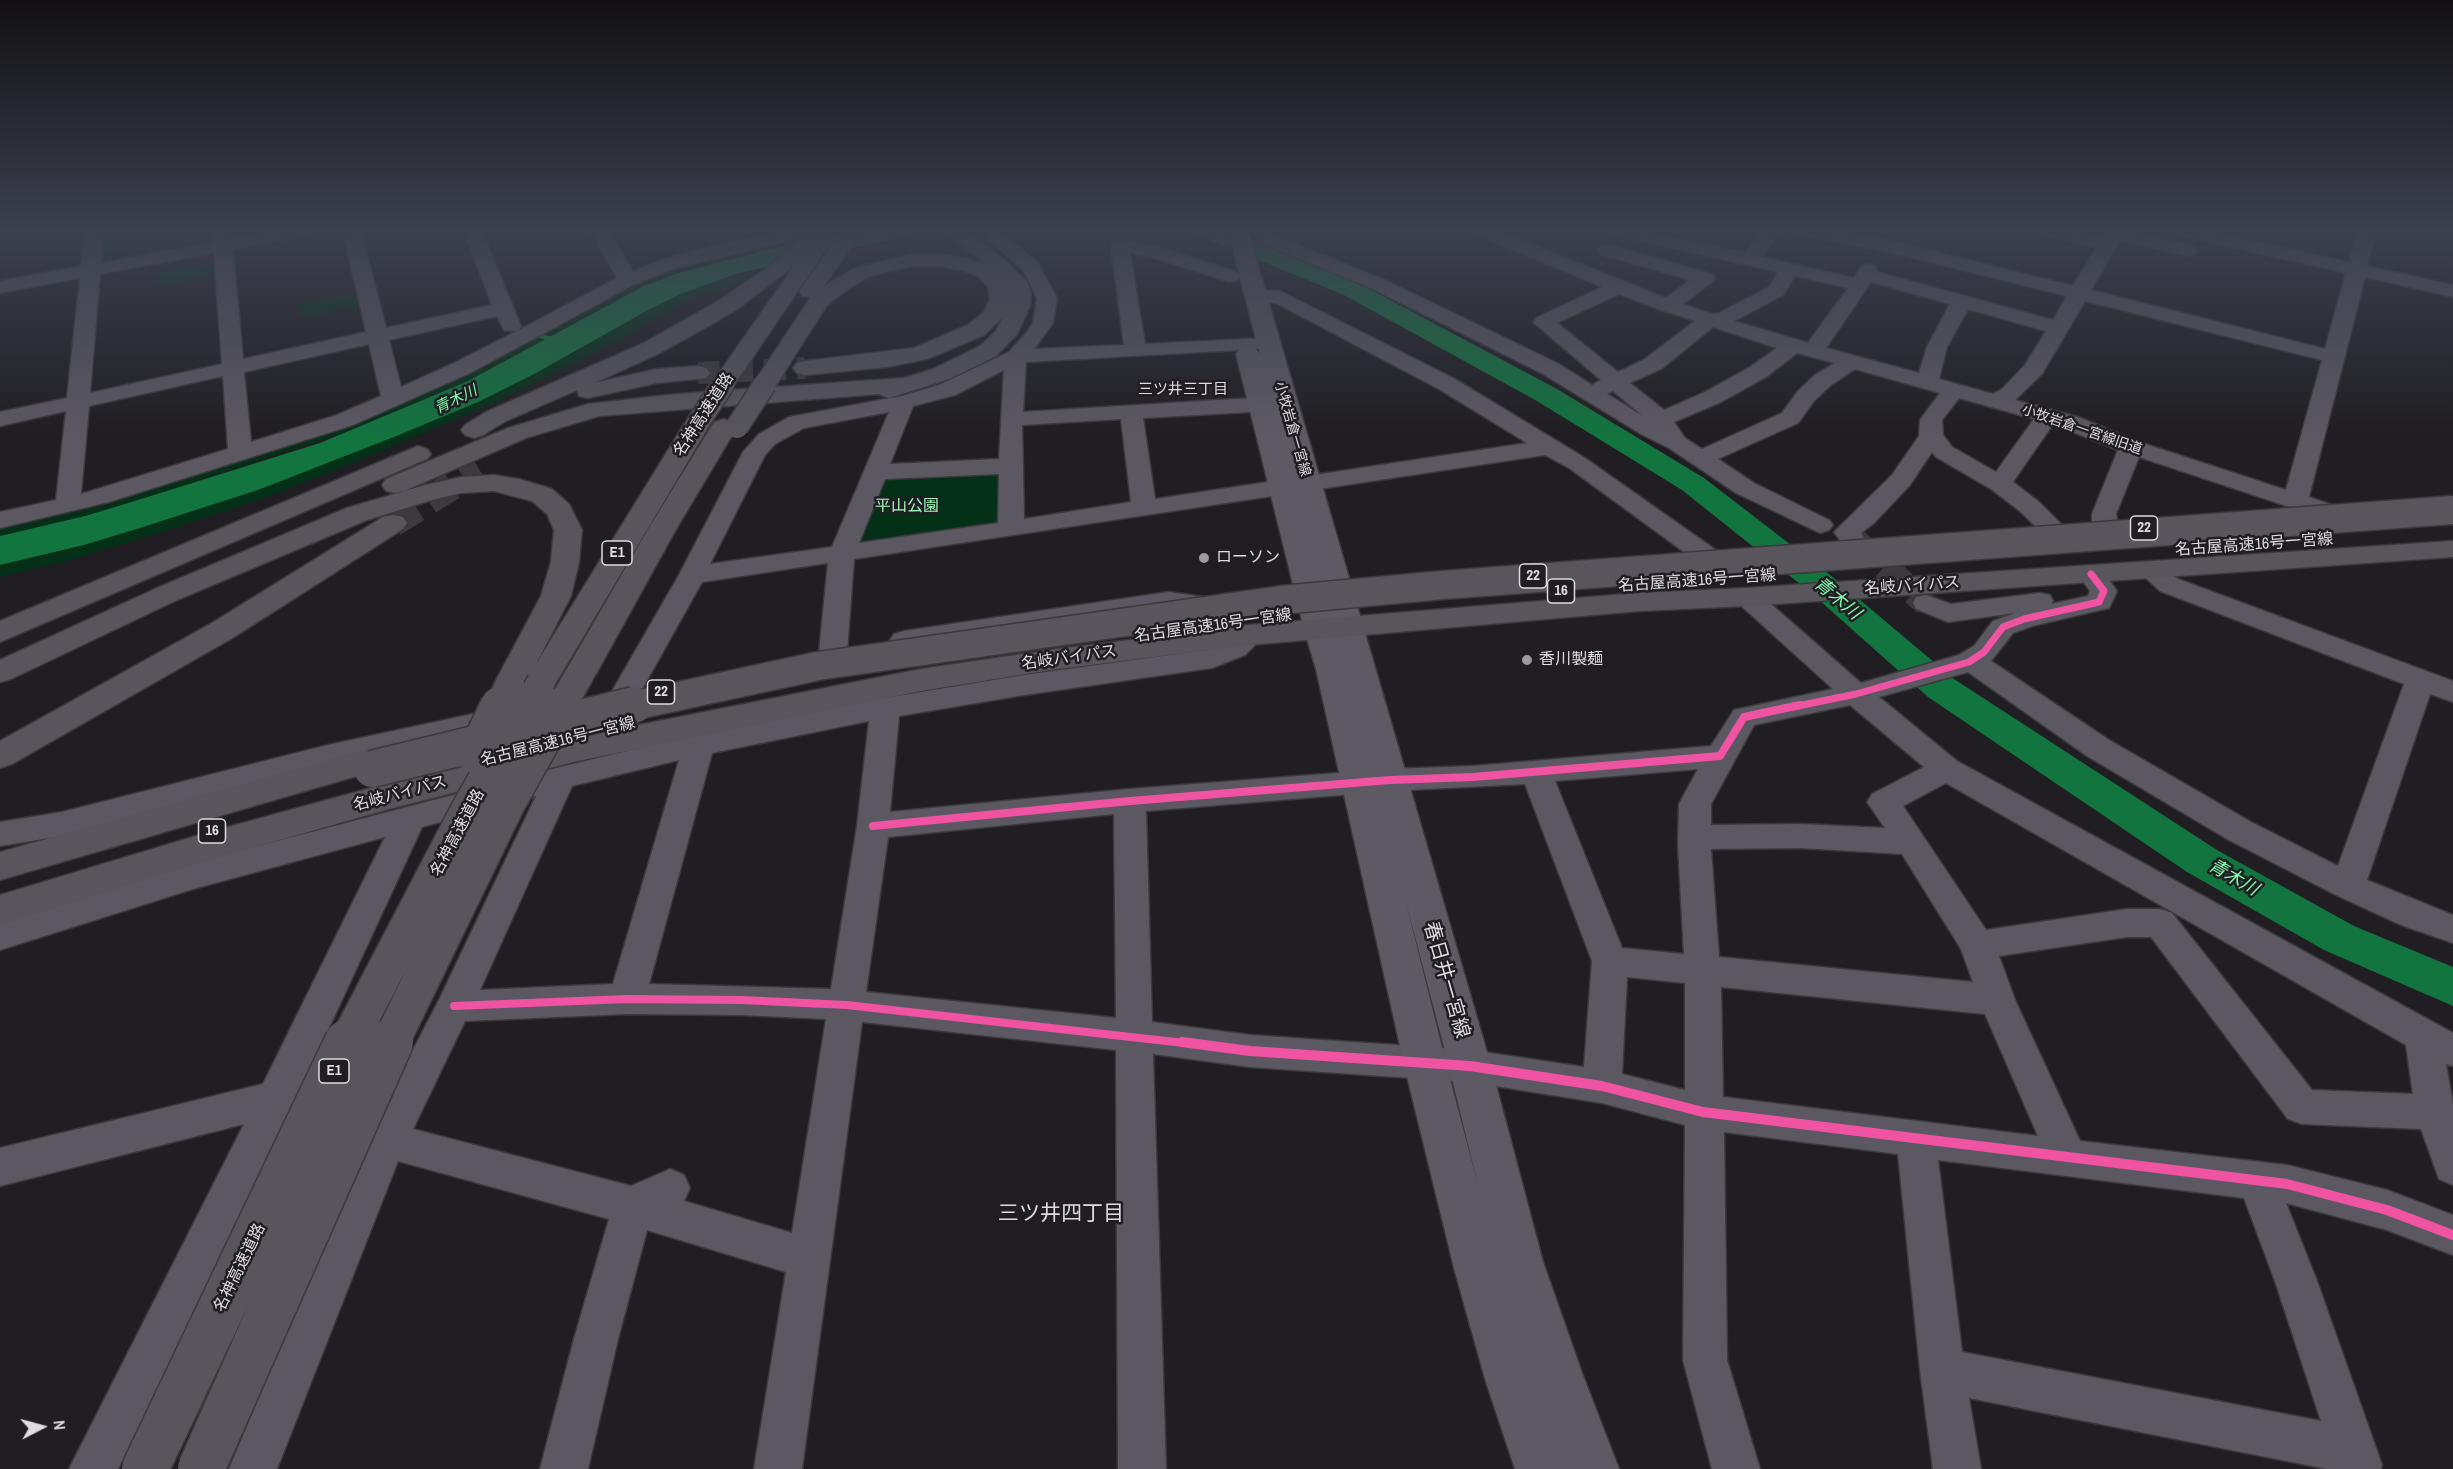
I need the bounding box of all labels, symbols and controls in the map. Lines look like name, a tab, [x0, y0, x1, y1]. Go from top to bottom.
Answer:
street label: 名神高速道路	[670, 370, 738, 460]
street label: 小牧岩倉一宮線	[1270, 380, 1314, 478]
district label: 三ツ井三丁目	[1138, 381, 1228, 399]
water label: 青木川	[432, 382, 480, 418]
street label: 小牧岩倉一宮線旧道	[2020, 402, 2144, 458]
park label: 平山公園	[875, 497, 939, 517]
road number: 22	[2130, 516, 2158, 540]
street label: 名古屋高速16号一宮線	[2174, 530, 2334, 560]
road number: E1	[602, 541, 632, 565]
place label: ローソン	[1216, 548, 1280, 568]
marker: ローソン	[1197, 551, 1211, 565]
road number: 22	[1520, 564, 1546, 588]
street label: 名古屋高速16号一宮線	[1617, 566, 1777, 596]
water label: 青木川	[1809, 573, 1865, 625]
street label: 名岐バイパス	[1863, 573, 1961, 599]
road number: 16	[1548, 579, 1574, 603]
street label: 名古屋高速16号一宮線	[1133, 605, 1293, 647]
street label: 名岐バイパス	[1020, 642, 1118, 674]
place label: 香川製麺	[1539, 650, 1603, 670]
marker: 香川製麺	[1520, 653, 1534, 667]
road number: 22	[648, 680, 674, 704]
street label: 名古屋高速16号一宮線	[479, 714, 637, 770]
street label: 名岐バイパス	[351, 772, 449, 816]
street label: 名神高速道路	[427, 786, 489, 880]
road number: 16	[198, 819, 226, 843]
water label: 青木川	[2204, 855, 2262, 901]
street label: 春日井一宮線	[1418, 919, 1474, 1041]
road number: E1	[319, 1059, 349, 1083]
district label: 三ツ井四丁目	[998, 1201, 1124, 1227]
street label: 名神高速道路	[210, 1221, 270, 1315]
north arrow	[12, 1397, 72, 1457]
text: N	[48, 1419, 71, 1431]

